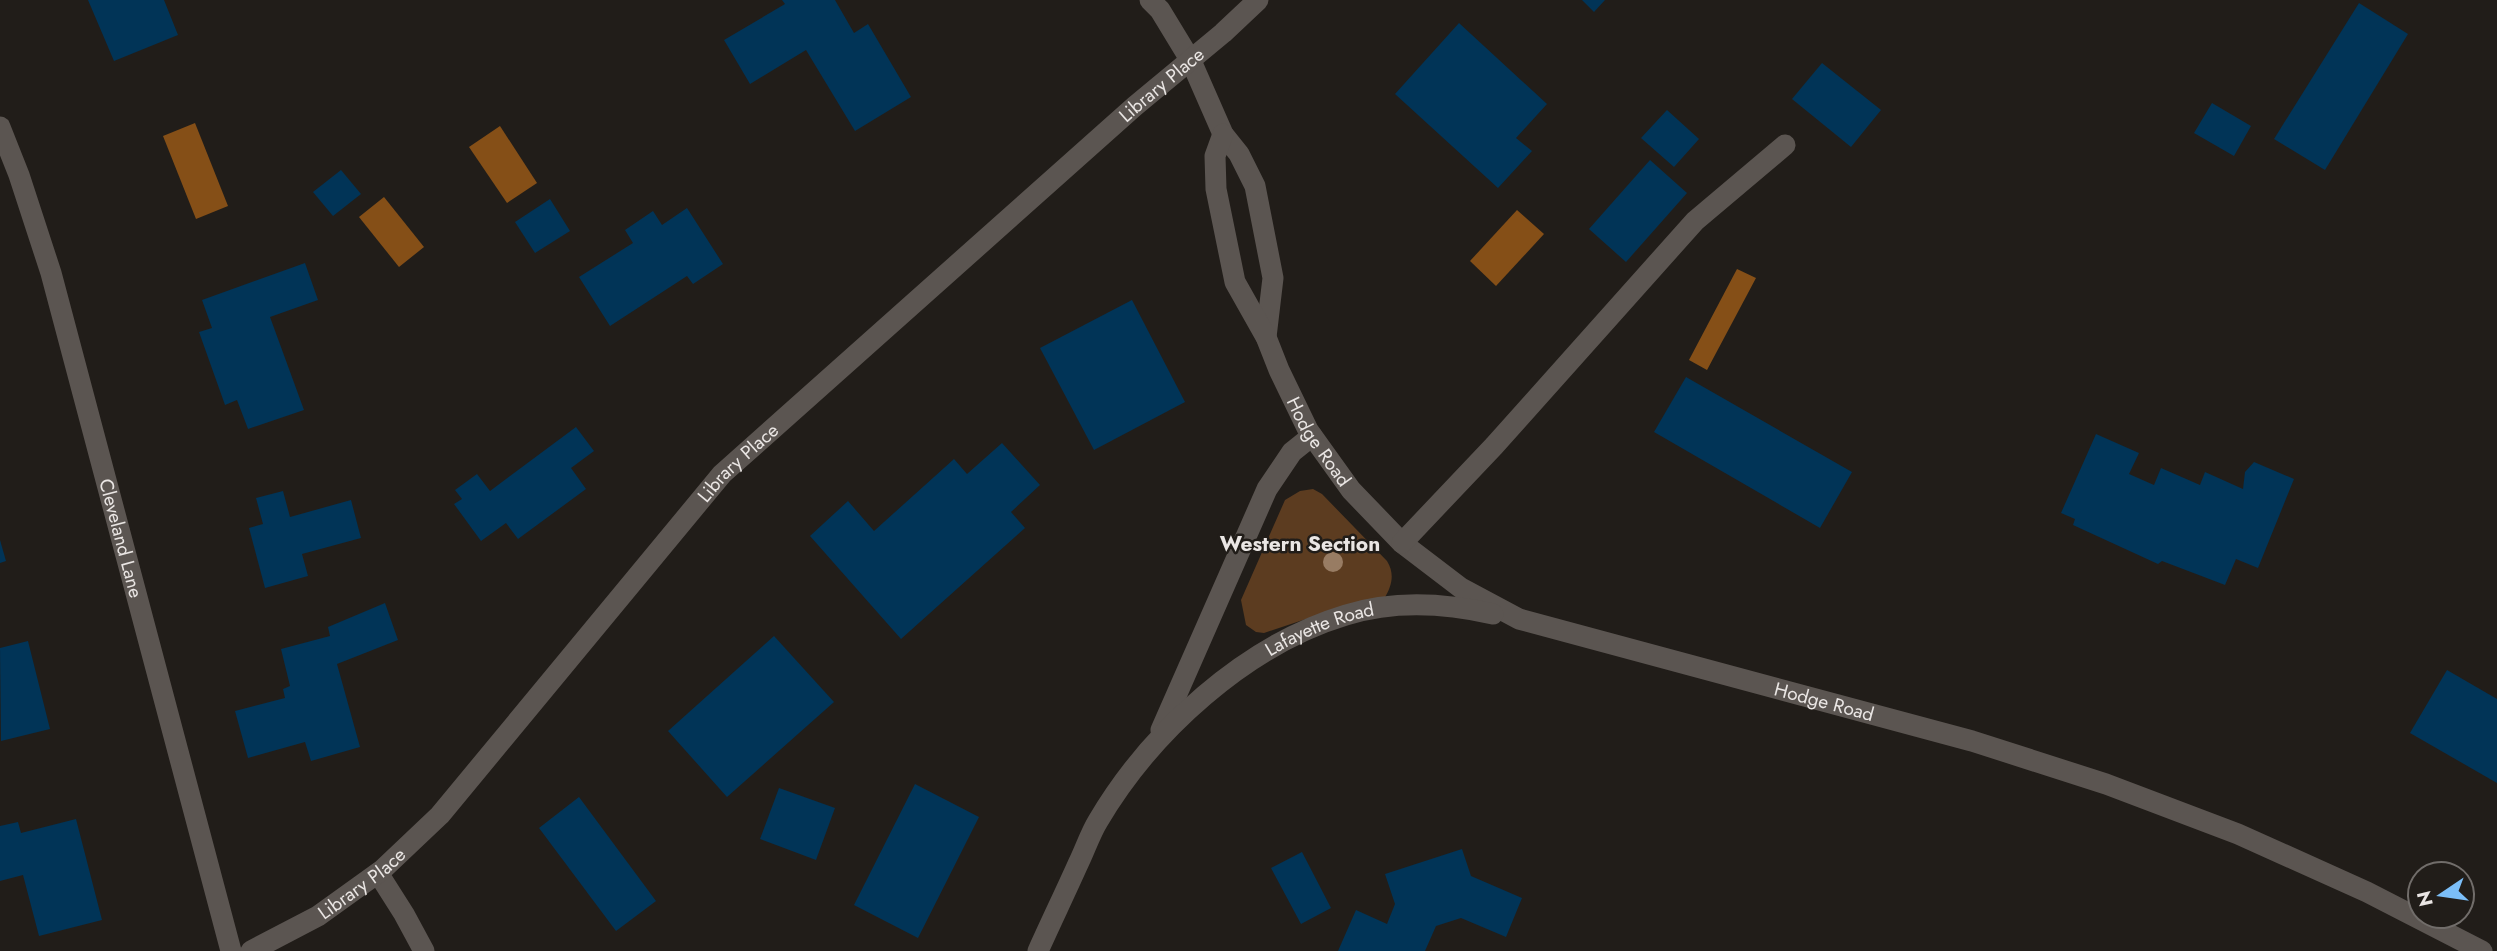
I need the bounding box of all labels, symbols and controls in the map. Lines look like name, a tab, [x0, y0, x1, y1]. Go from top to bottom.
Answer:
street label: Library Place	[1113, 41, 1210, 128]
street label: Hodge Road	[1280, 392, 1357, 492]
street label: Library Place	[691, 417, 785, 508]
street label: Cleveland Lane	[92, 476, 150, 601]
district label: Western Section	[1220, 529, 1380, 559]
street label: Lafayette Road	[1260, 596, 1376, 663]
street label: Hodge Road	[1771, 675, 1877, 728]
street label: Library Place	[312, 841, 412, 926]
north arrow	[2406, 860, 2476, 930]
text: N	[2410, 888, 2440, 909]

